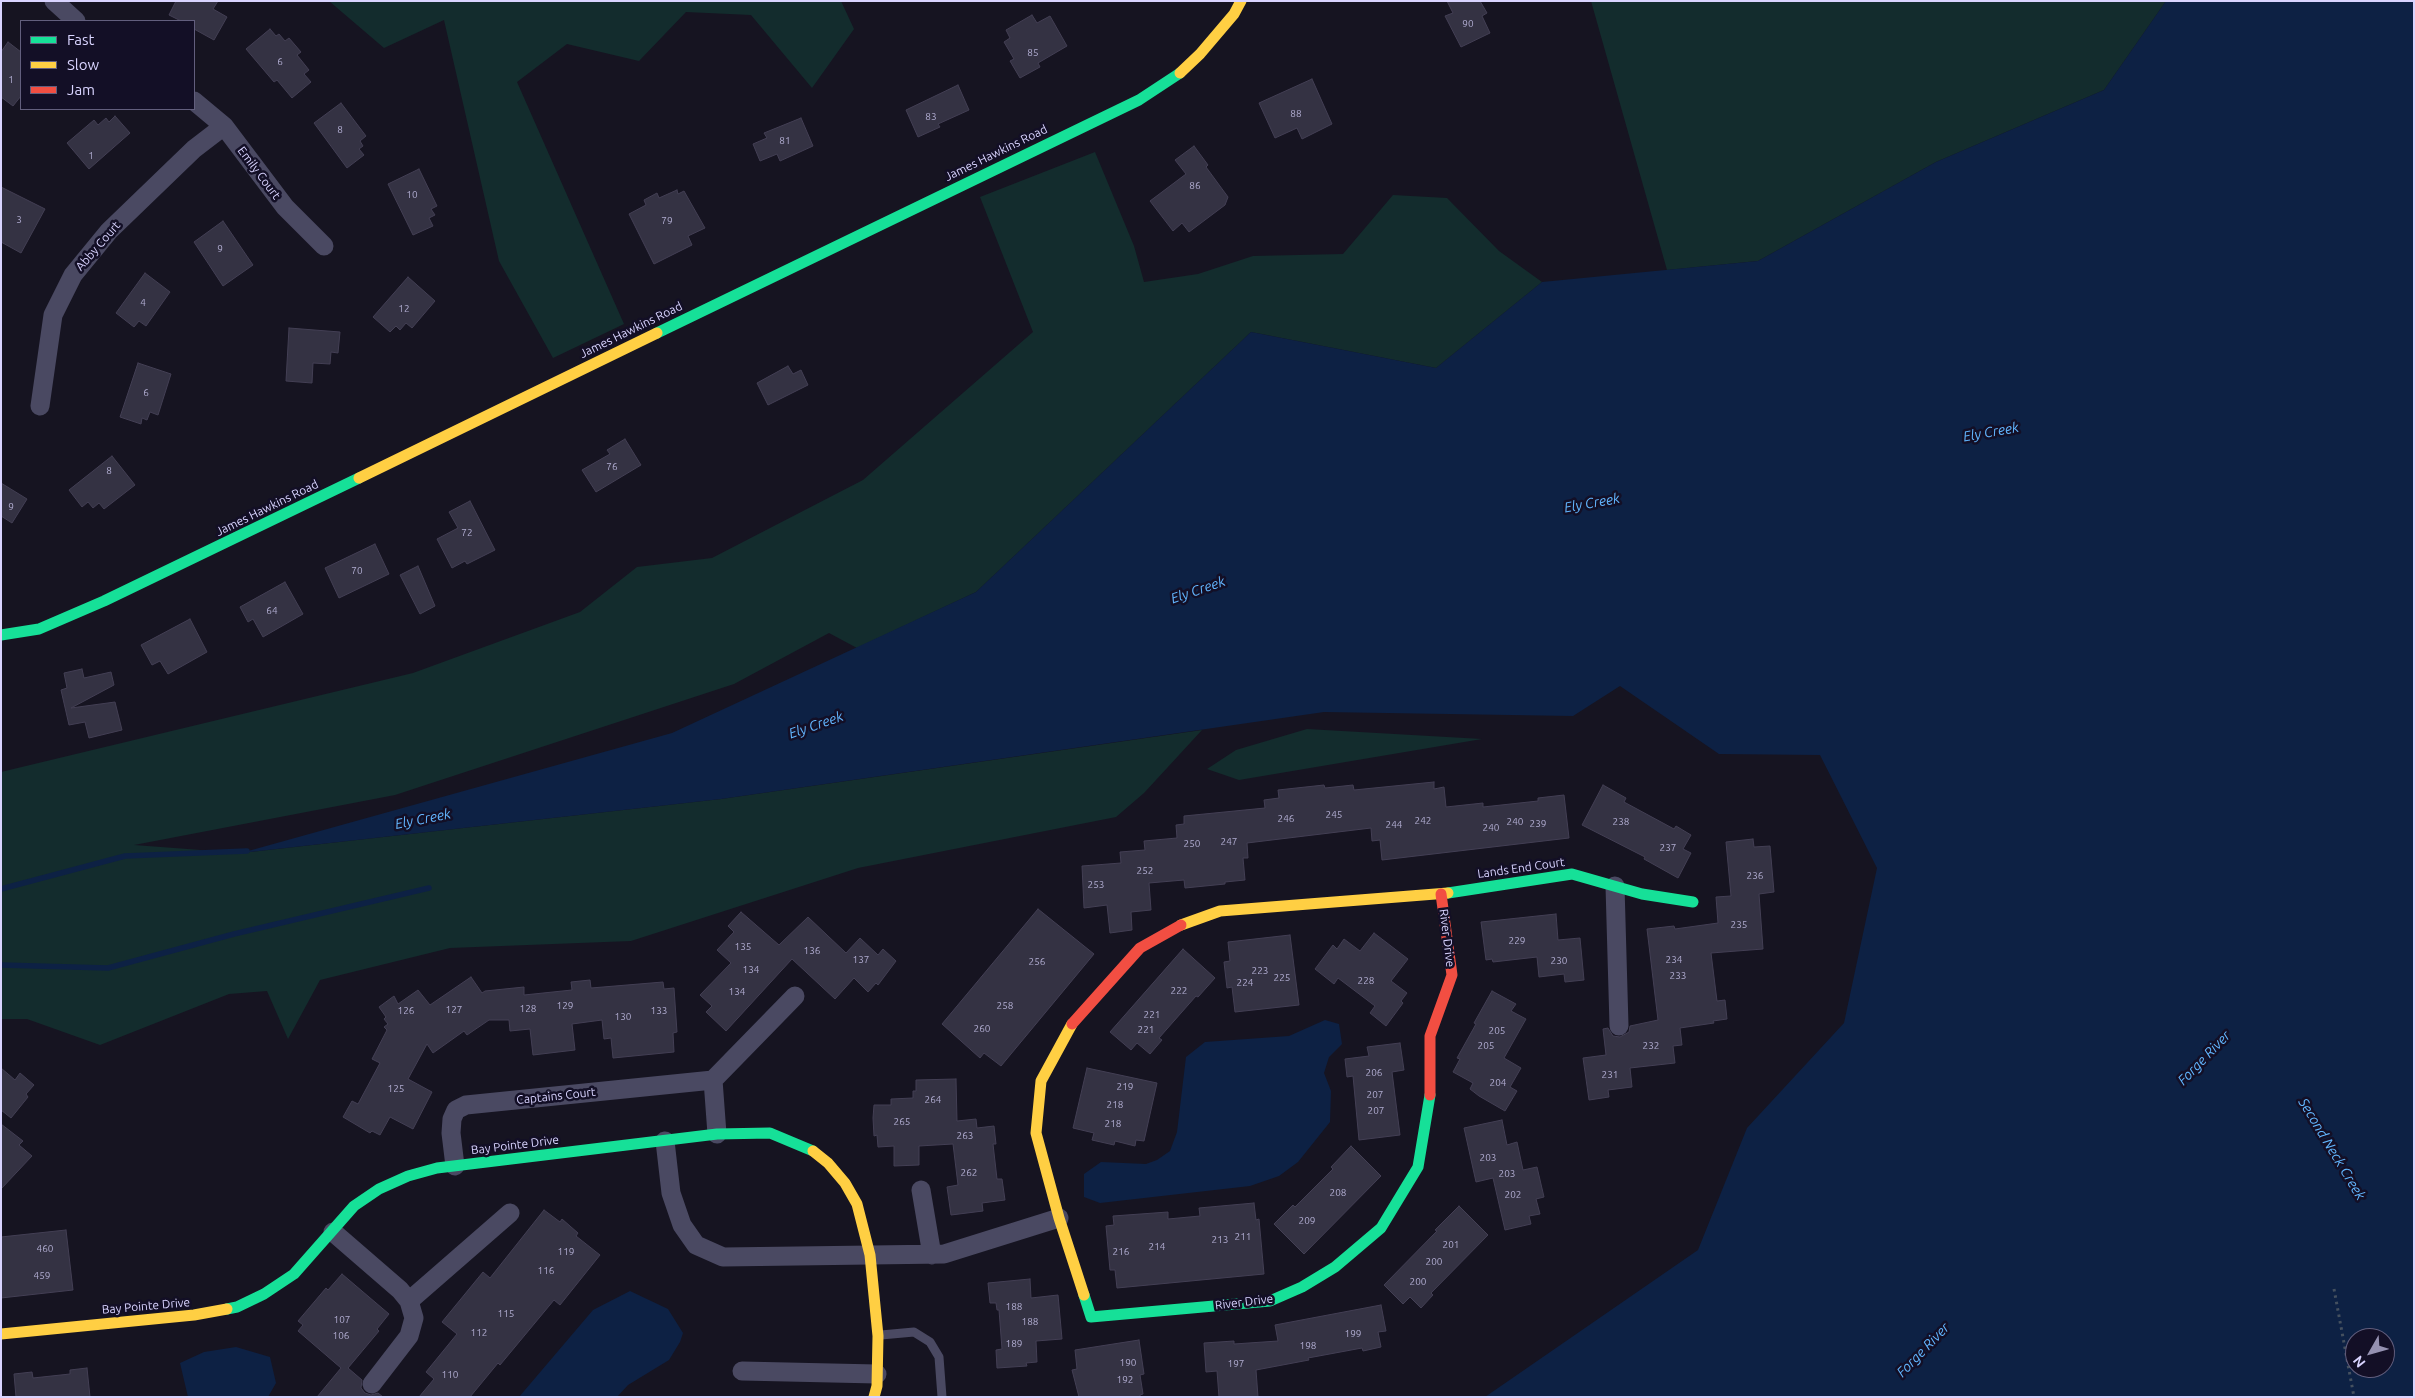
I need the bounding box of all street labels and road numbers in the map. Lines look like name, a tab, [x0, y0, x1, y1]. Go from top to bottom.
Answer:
street label: James Hawkins Road	[942, 122, 1050, 184]
street label: Emily Court	[235, 144, 283, 202]
street label: Abby Court	[73, 218, 123, 274]
street label: James Hawkins Road	[577, 299, 685, 361]
street label: James Hawkins Road	[213, 477, 321, 539]
street label: Lands End Court	[1476, 855, 1566, 881]
street label: River Drive	[1436, 908, 1458, 968]
street label: Captains Court	[516, 1085, 596, 1107]
street label: Bay Pointe Drive	[470, 1132, 560, 1158]
street label: River Drive	[1214, 1291, 1274, 1313]
street label: Bay Pointe Drive	[101, 1295, 191, 1317]

